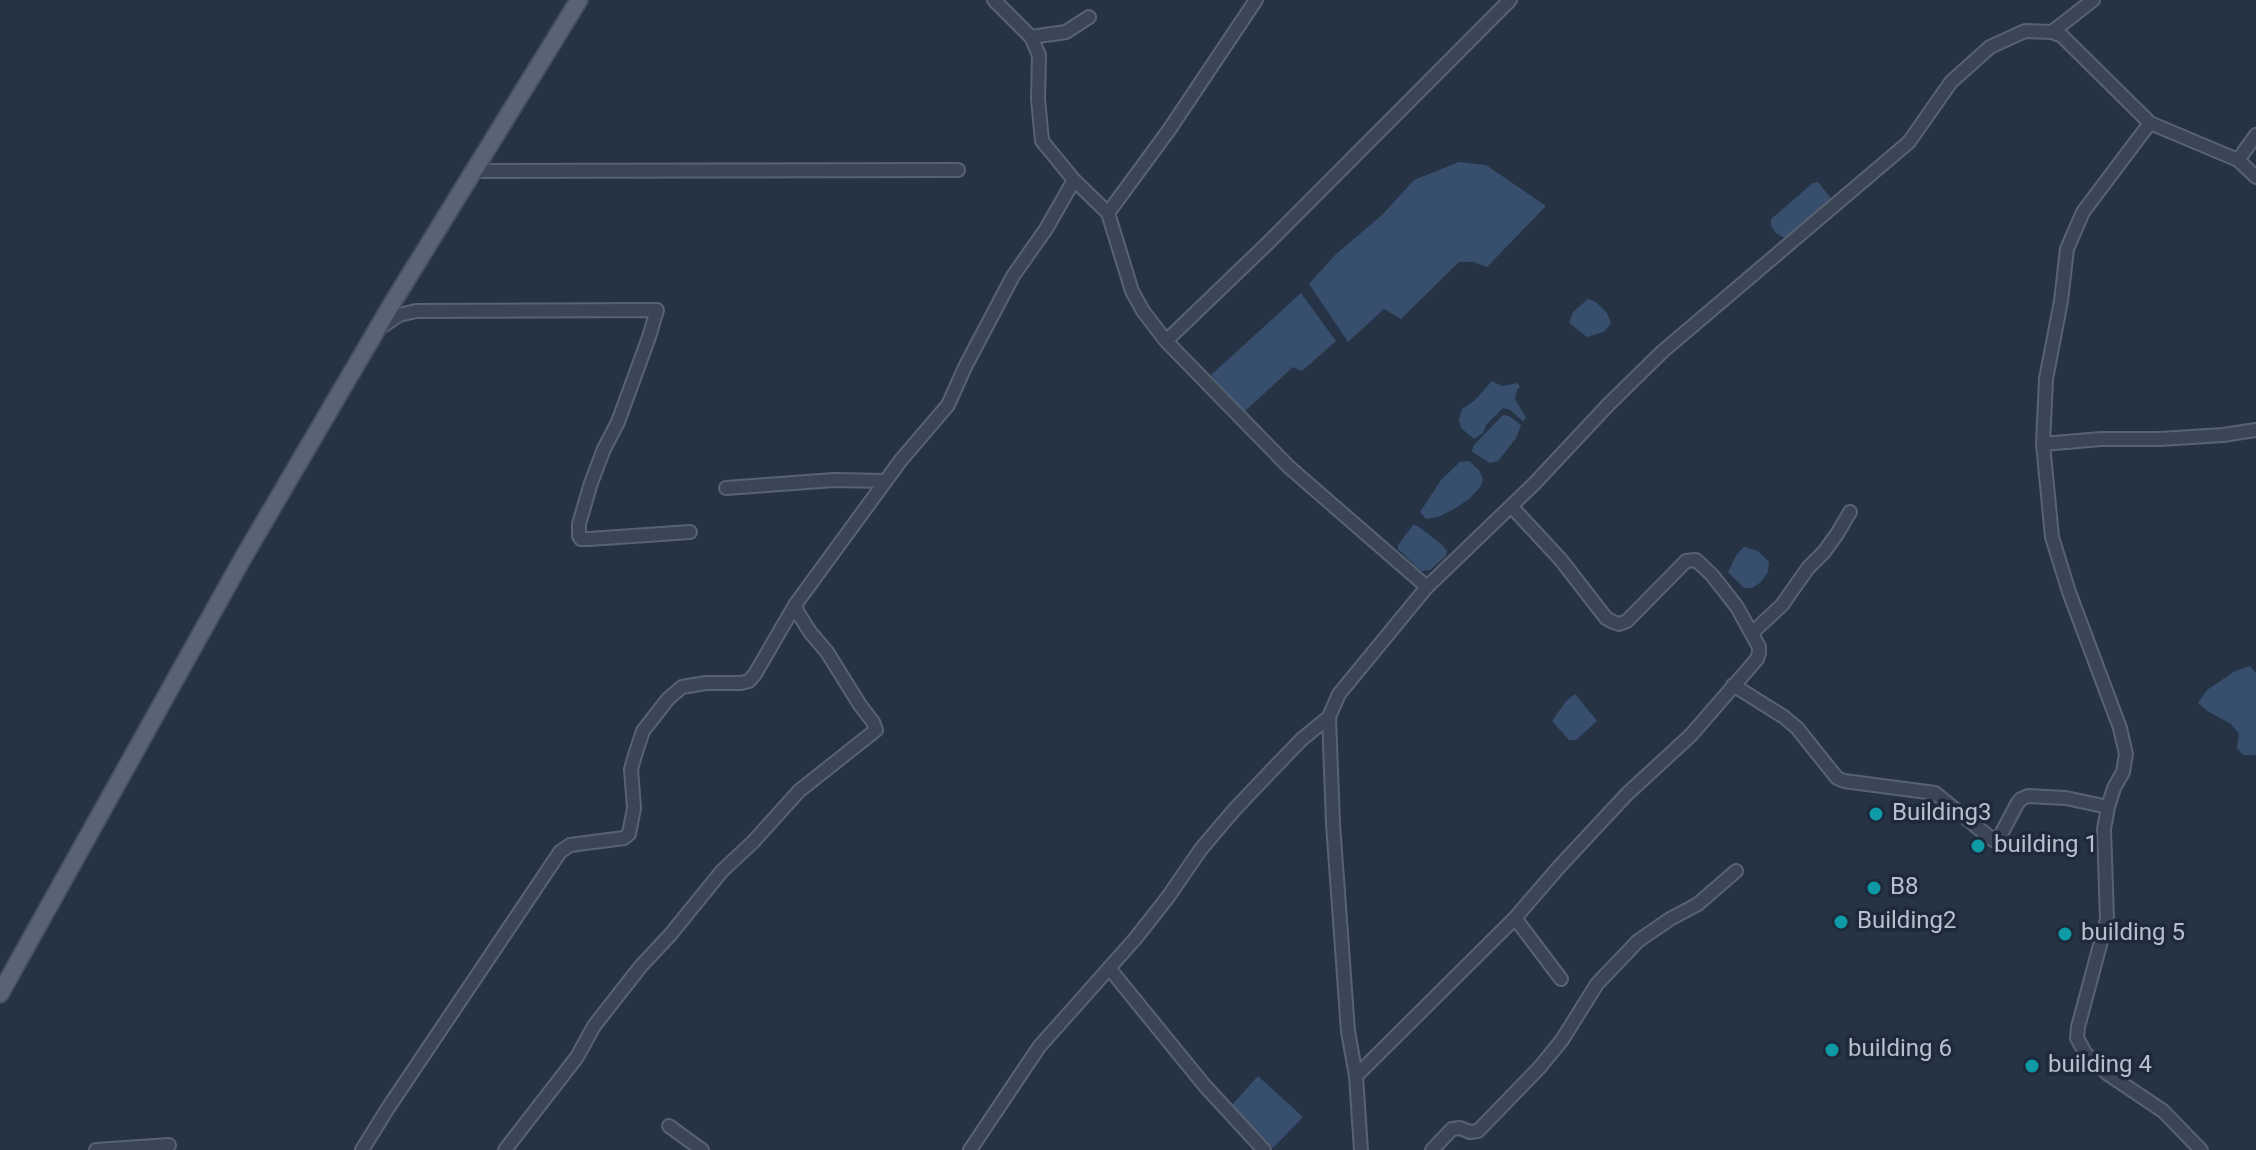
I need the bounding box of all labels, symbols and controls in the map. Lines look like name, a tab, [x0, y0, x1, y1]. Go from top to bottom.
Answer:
place label: Building3	[1892, 800, 1991, 828]
marker: Building3	[1867, 805, 1885, 823]
place label: building 1	[1994, 832, 2098, 860]
marker: building 1	[1969, 837, 1987, 855]
place label: B8	[1890, 874, 1918, 902]
marker: B8	[1865, 879, 1883, 897]
place label: Building2	[1857, 908, 1956, 936]
marker: Building2	[1832, 913, 1850, 931]
place label: building 5	[2081, 920, 2185, 948]
marker: building 5	[2056, 925, 2074, 943]
place label: building 6	[1848, 1036, 1952, 1064]
marker: building 6	[1823, 1041, 1841, 1059]
place label: building 4	[2048, 1052, 2152, 1080]
marker: building 4	[2023, 1057, 2041, 1075]

